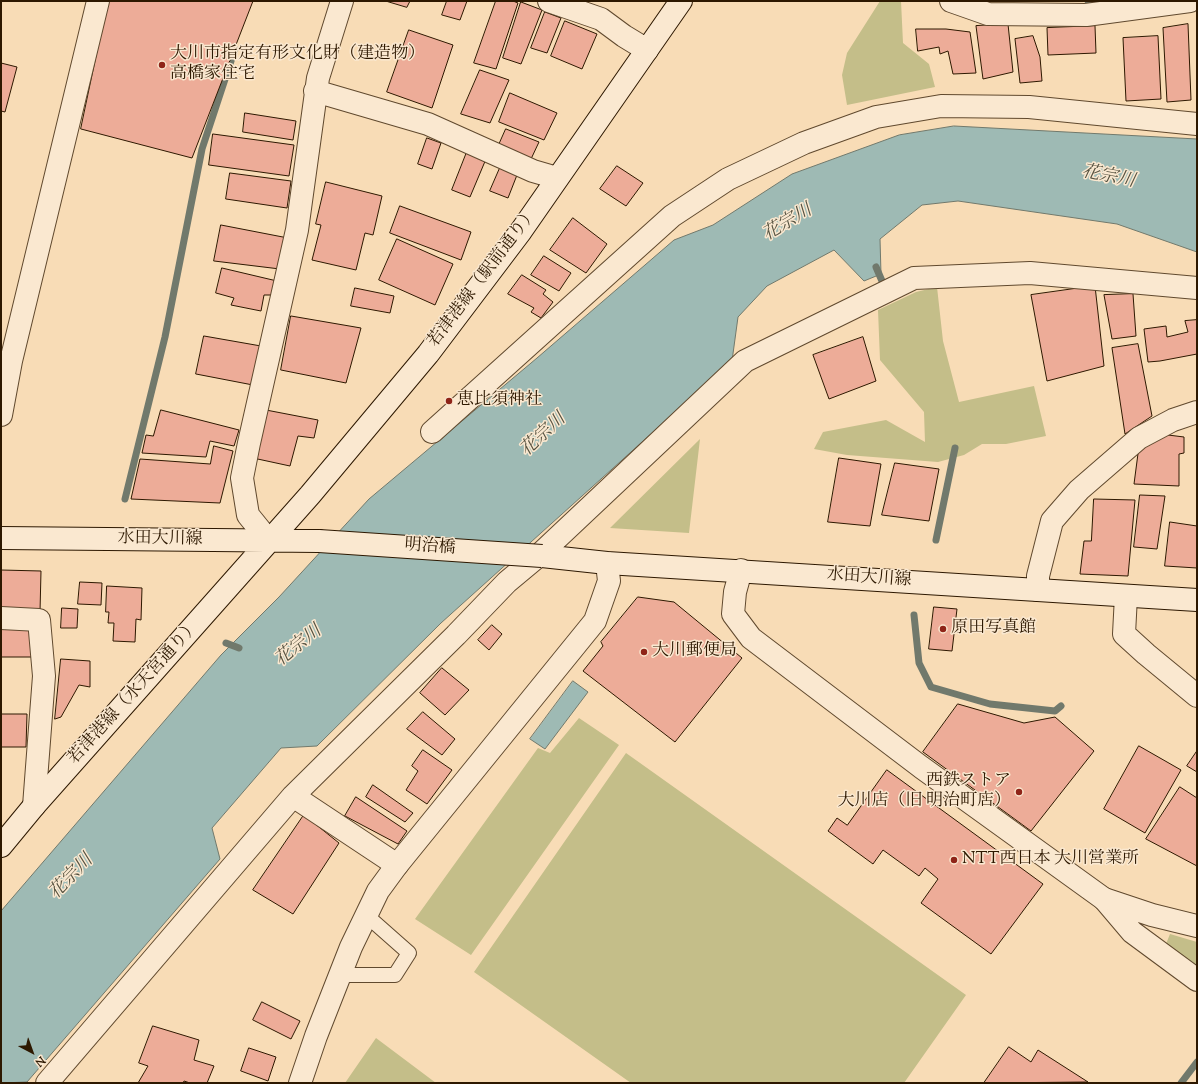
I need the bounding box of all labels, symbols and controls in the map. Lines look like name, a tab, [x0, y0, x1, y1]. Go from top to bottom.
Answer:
place label: 大川市指定有形文化財（建造物） 高橋家住宅	[170, 45, 425, 85]
marker: 大川市指定有形文化財（建造物） 高橋家住宅	[157, 60, 167, 70]
water label: 花宗川	[1079, 162, 1137, 194]
water label: 花宗川	[759, 201, 817, 247]
street label: 若津港線（駅前通り）	[425, 204, 543, 352]
place label: 恵比須神社	[457, 391, 542, 411]
marker: 恵比須神社	[444, 396, 454, 406]
water label: 花宗川	[517, 410, 571, 462]
street label: 水田大川線	[117, 529, 203, 551]
street label: 明治橋	[404, 536, 456, 560]
street label: 水田大川線	[826, 566, 912, 592]
street label: 若津港線（水天宮通り）	[65, 617, 205, 769]
place label: 原田写真館	[951, 619, 1036, 639]
water label: 花宗川	[271, 622, 327, 672]
marker: 原田写真館	[938, 624, 948, 634]
place label: 大川郵便局	[652, 642, 737, 662]
marker: 大川郵便局	[639, 647, 649, 657]
place label: 西鉄ストア 大川店（旧 明治町店）	[837, 772, 1011, 812]
marker: 西鉄ストア 大川店（旧 明治町店）	[1014, 787, 1024, 797]
place label: NTT西日本 大川営業所	[962, 850, 1139, 870]
water label: 花宗川	[45, 851, 99, 905]
marker: NTT西日本 大川営業所	[949, 855, 959, 865]
north arrow	[12, 1032, 52, 1072]
text: N	[31, 1052, 48, 1070]

